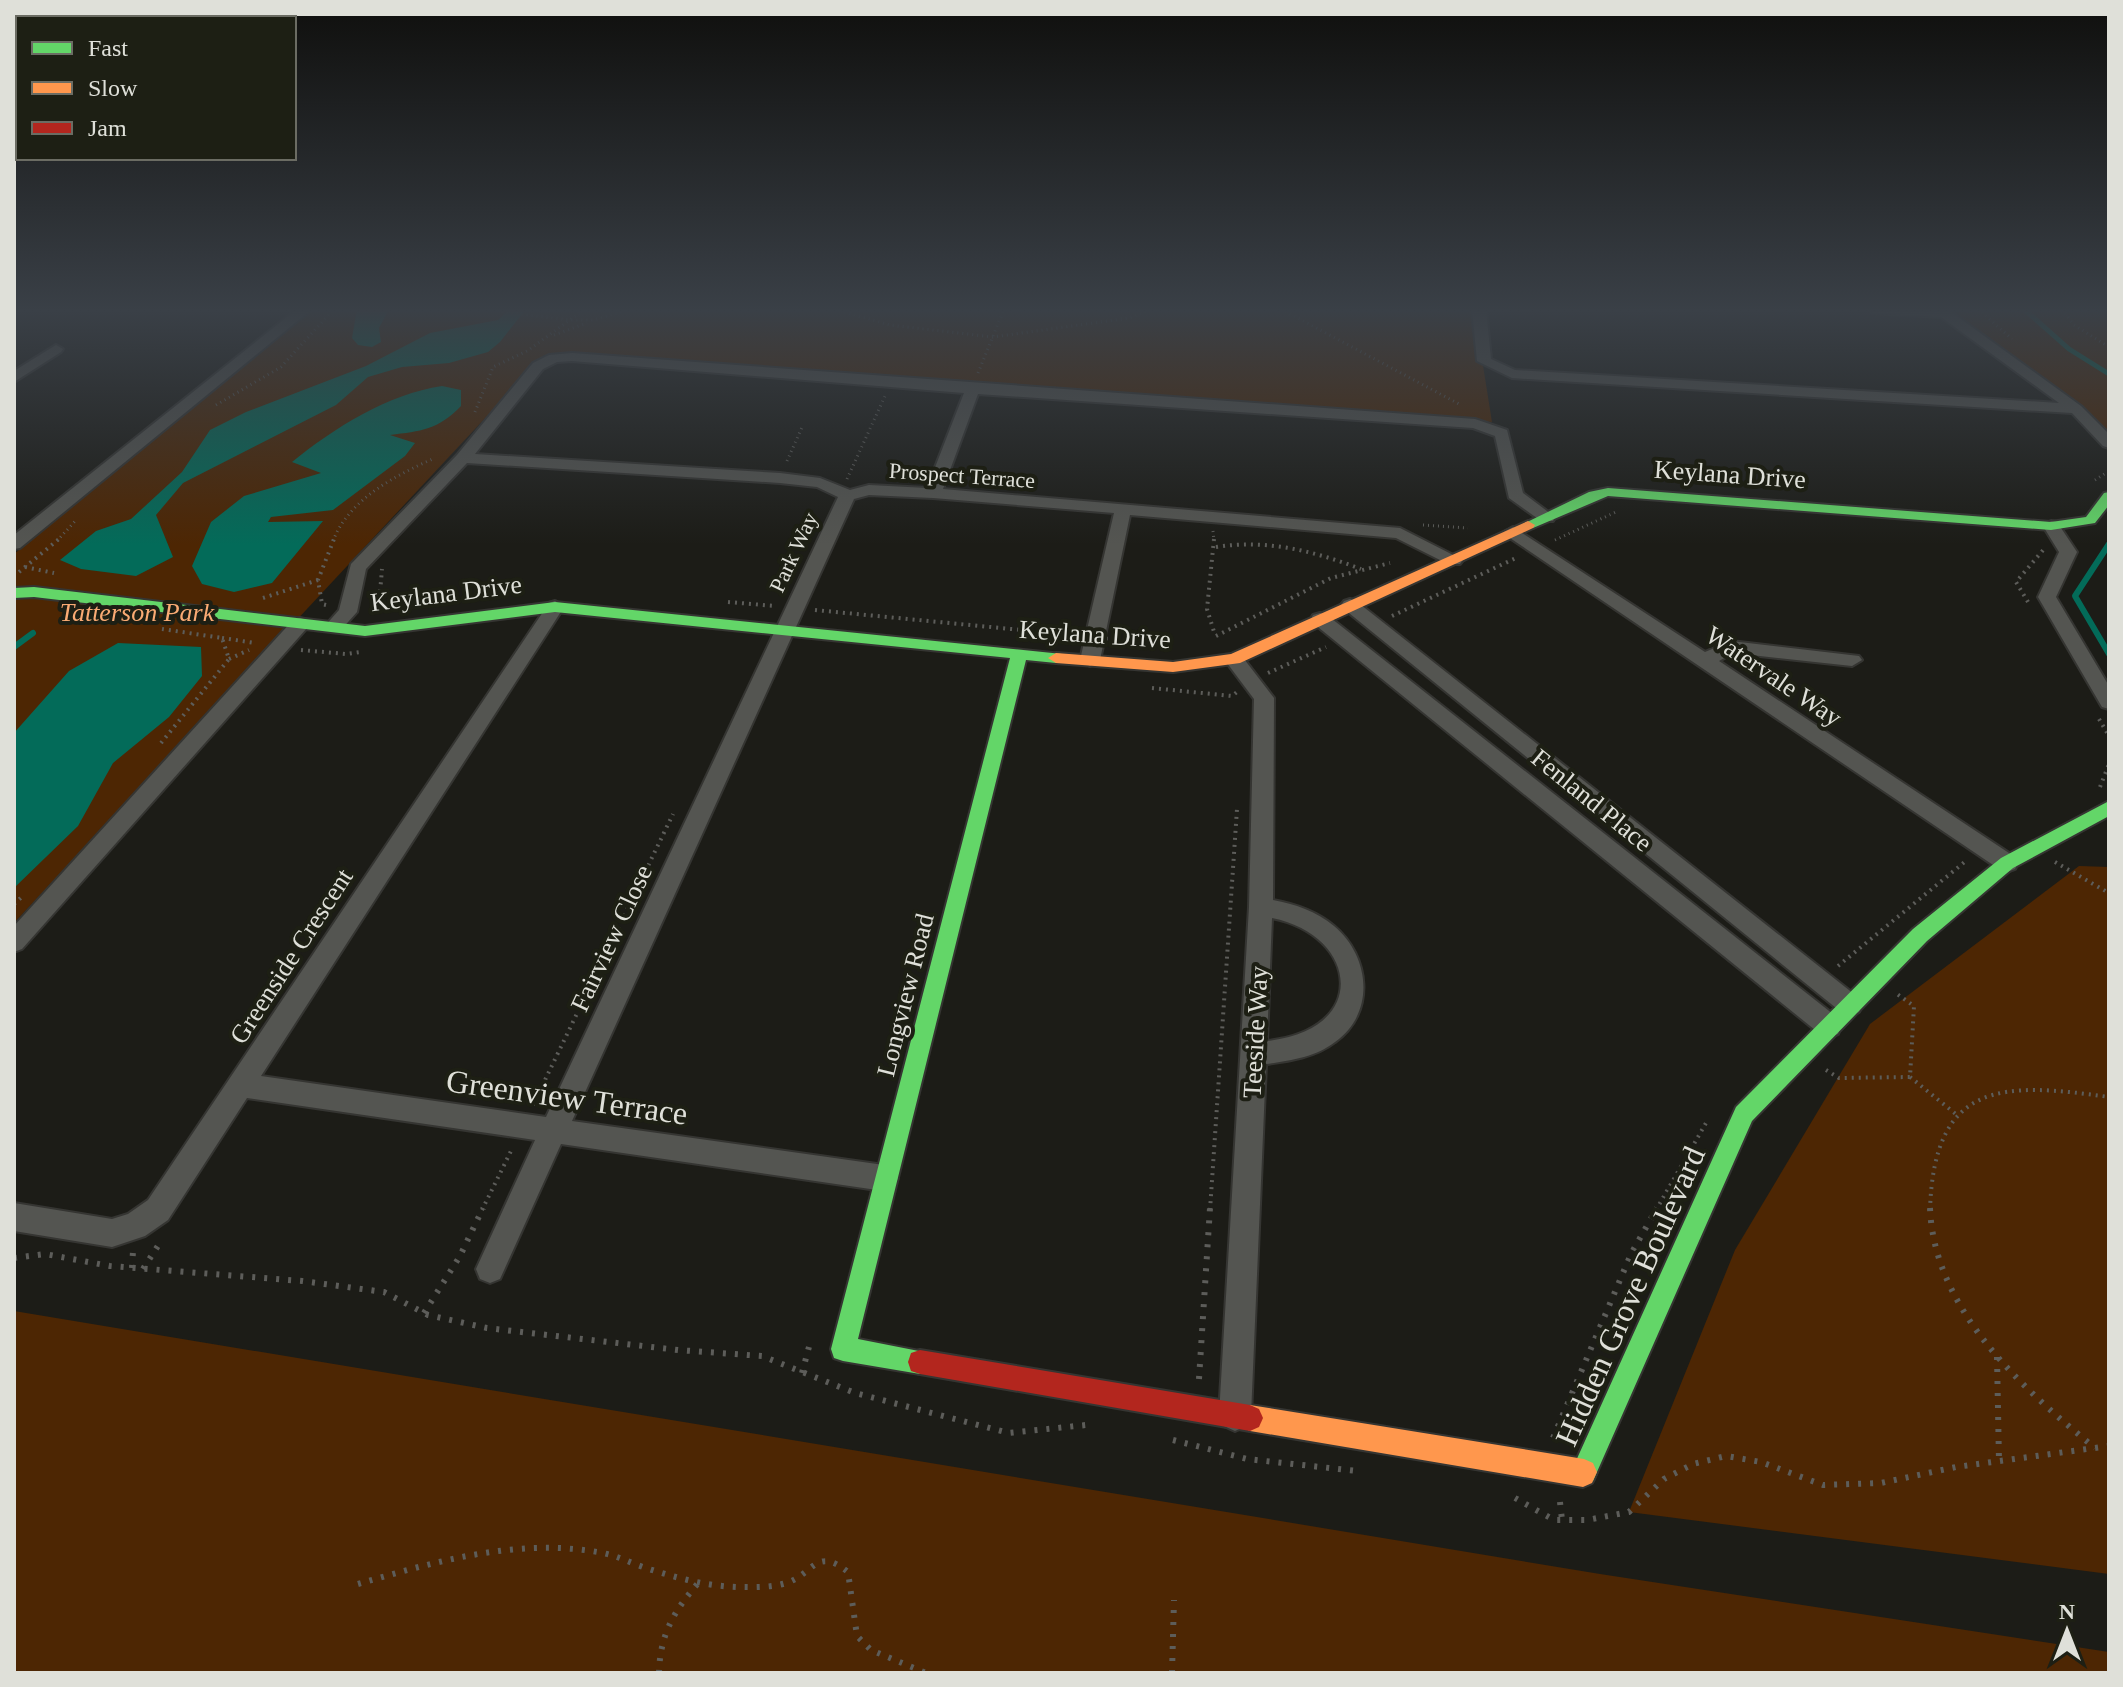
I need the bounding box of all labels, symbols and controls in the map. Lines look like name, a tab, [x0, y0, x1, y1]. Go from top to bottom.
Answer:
legend	[16, 16, 296, 160]
text: Fast	[88, 35, 128, 61]
text: Slow	[88, 75, 138, 101]
text: Jam	[88, 115, 127, 141]
street label: Keylana Drive	[1653, 455, 1807, 494]
street label: Prospect Terrace	[888, 458, 1036, 493]
street label: Park Way	[764, 508, 823, 596]
street label: Keylana Drive	[369, 570, 523, 617]
park label: Tatterson Park	[60, 598, 215, 627]
street label: Keylana Drive	[1018, 615, 1172, 654]
street label: Watervale Way	[1700, 620, 1847, 733]
street label: Fenland Place	[1526, 743, 1658, 858]
street label: Fairview Close	[565, 860, 658, 1016]
street label: Greenside Crescent	[224, 863, 359, 1049]
street label: Longview Road	[871, 911, 940, 1080]
street label: Teeside Way	[1238, 965, 1273, 1099]
street label: Greenview Terrace	[444, 1062, 690, 1132]
street label: Hidden Grove Boulevard	[1548, 1141, 1712, 1451]
north arrow	[2027, 1591, 2107, 1671]
text: N	[2059, 1599, 2075, 1624]

